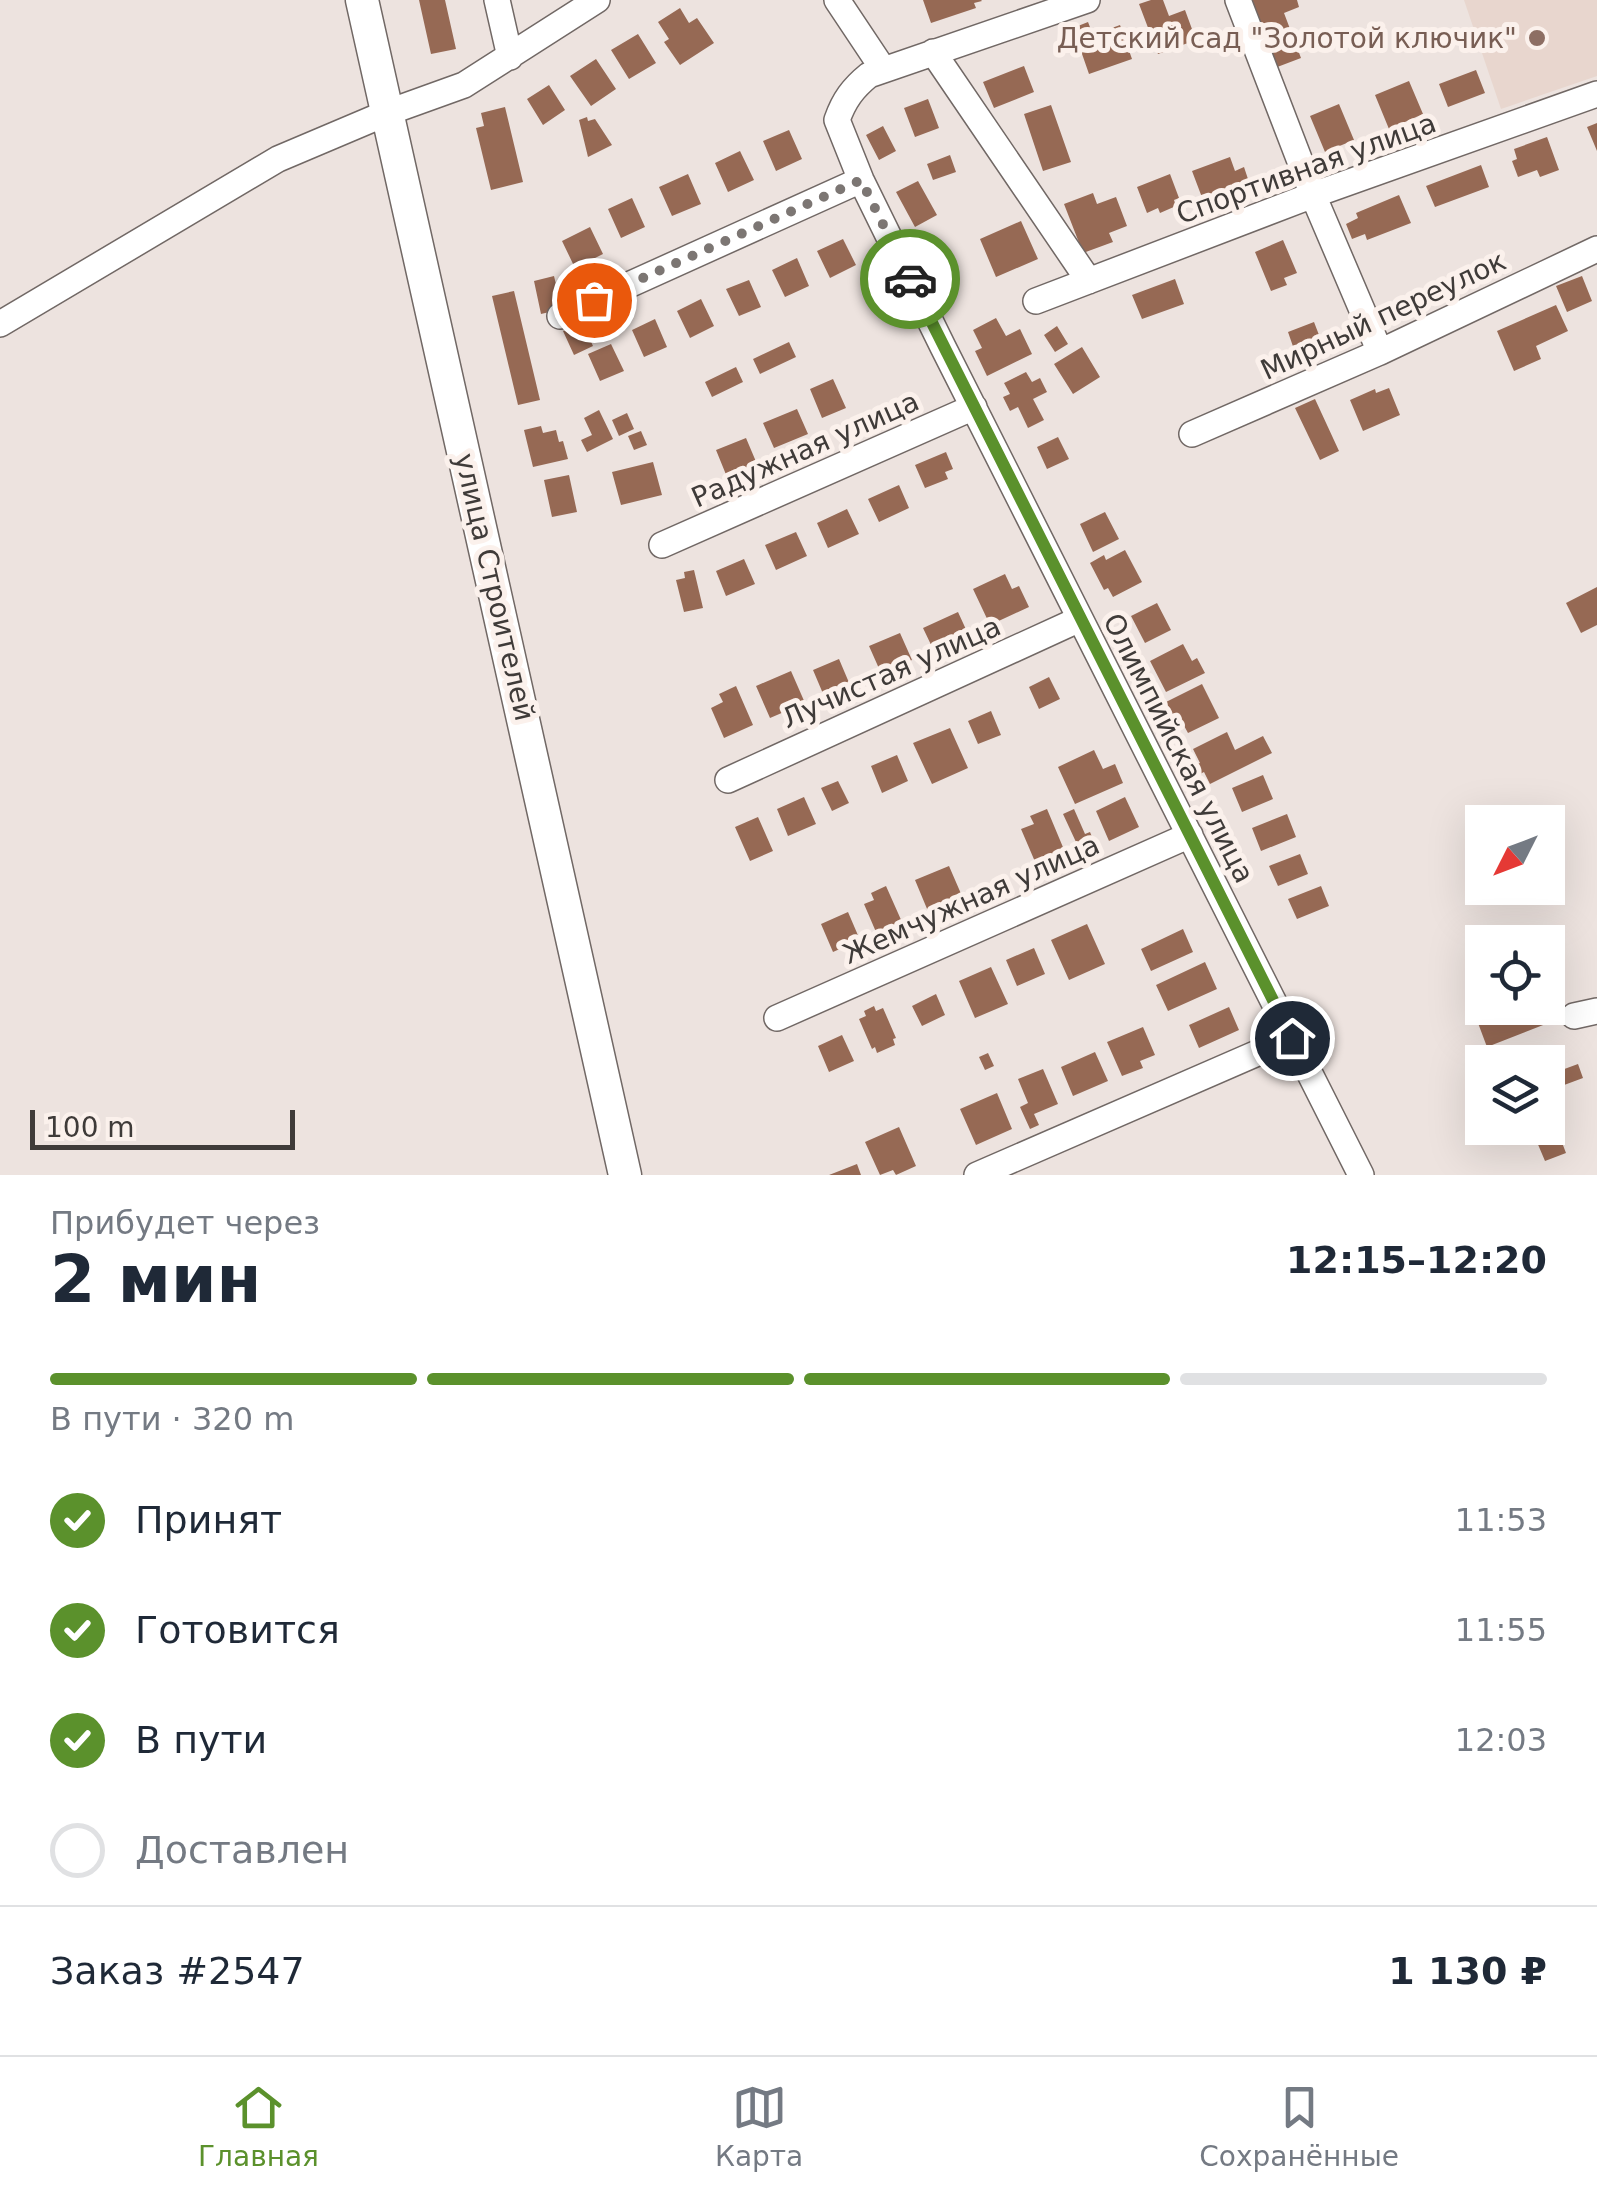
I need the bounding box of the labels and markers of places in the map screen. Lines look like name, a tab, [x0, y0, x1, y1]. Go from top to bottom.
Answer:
place label: Детский сад "Золотой ключик"	[1057, 22, 1517, 55]
marker: Детский сад "Золотой ключик"	[1526, 27, 1548, 49]
pin	[552, 258, 637, 343]
pin	[1250, 996, 1335, 1081]

